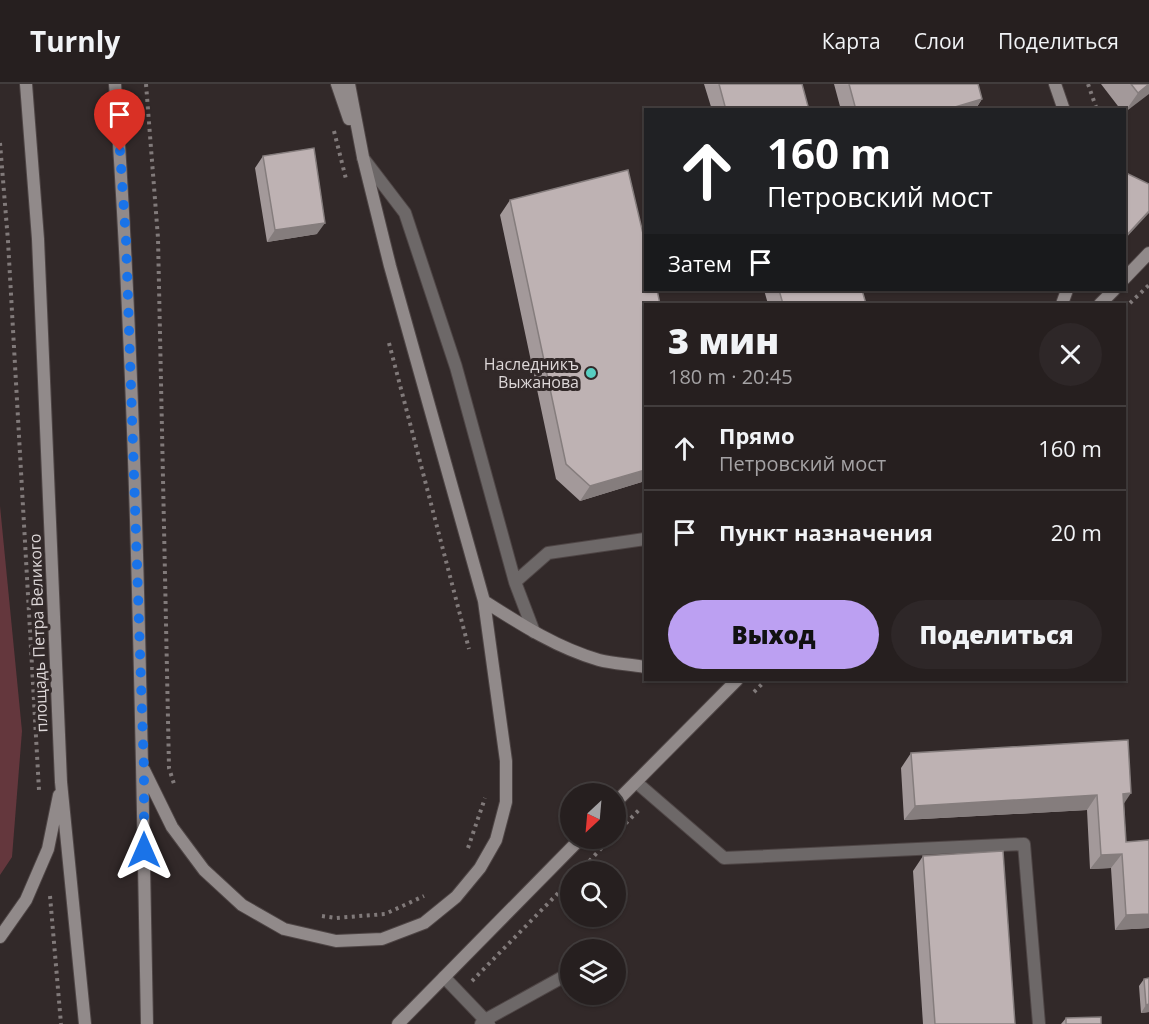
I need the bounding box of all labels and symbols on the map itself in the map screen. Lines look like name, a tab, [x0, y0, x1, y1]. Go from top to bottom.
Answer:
pin	[94, 89, 145, 151]
place label: Наследникъ Выжанова	[484, 353, 579, 393]
marker: Наследникъ Выжанова	[584, 366, 598, 380]
street label: площадь Петра Великого	[24, 533, 52, 733]
north arrow	[560, 783, 626, 849]
position arrow	[112, 818, 176, 882]

